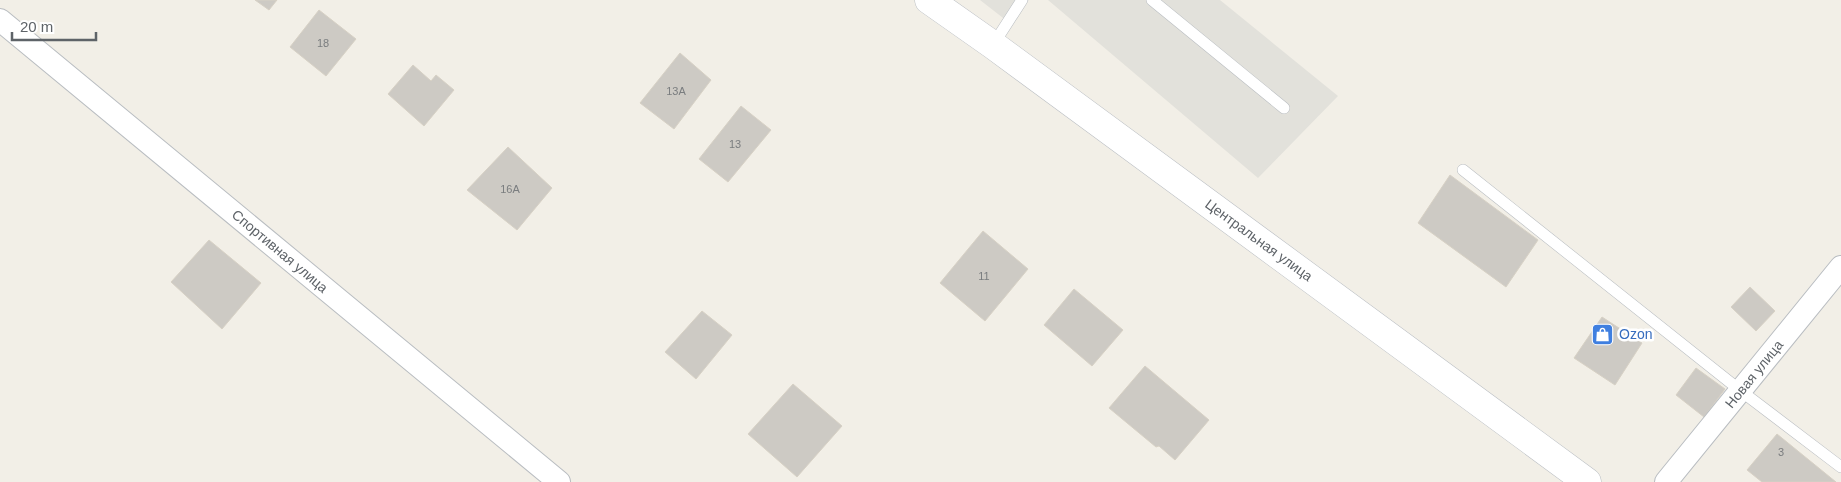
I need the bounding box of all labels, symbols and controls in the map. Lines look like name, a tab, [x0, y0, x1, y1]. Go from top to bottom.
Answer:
scale bar	[12, 10, 96, 42]
text: 20 m	[20, 18, 53, 35]
house number: 18	[317, 37, 329, 49]
house number: 13А	[666, 85, 686, 97]
house number: 13	[729, 138, 741, 150]
house number: 16А	[500, 183, 520, 195]
street label: Центральная улица	[1202, 196, 1316, 284]
street label: Спортивная улица	[229, 206, 331, 296]
house number: 11	[978, 270, 990, 282]
shop icon: Ozon	[1591, 322, 1615, 346]
place label: Ozon	[1619, 326, 1652, 342]
street label: Новая улица	[1722, 337, 1786, 411]
house number: 3	[1778, 446, 1784, 458]

